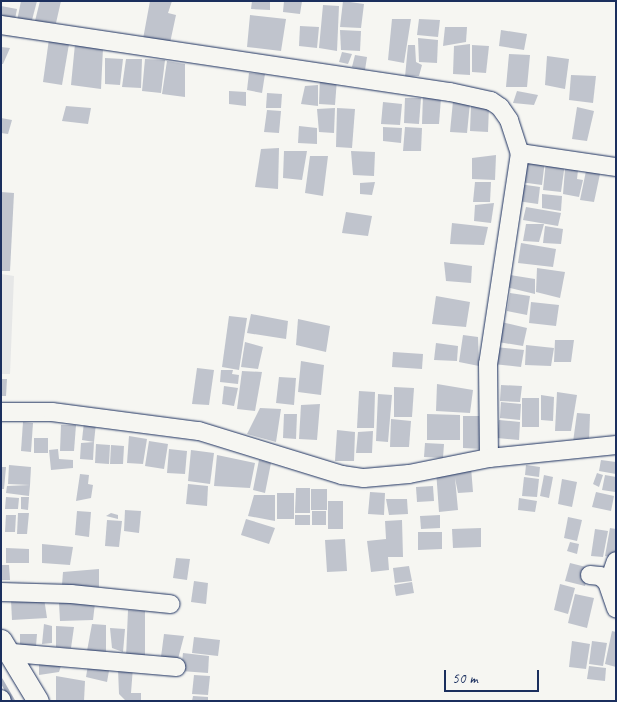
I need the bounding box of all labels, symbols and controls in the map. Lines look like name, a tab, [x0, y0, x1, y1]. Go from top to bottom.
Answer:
scale bar	[447, 660, 542, 692]
text: 50 m	[452, 669, 478, 688]

